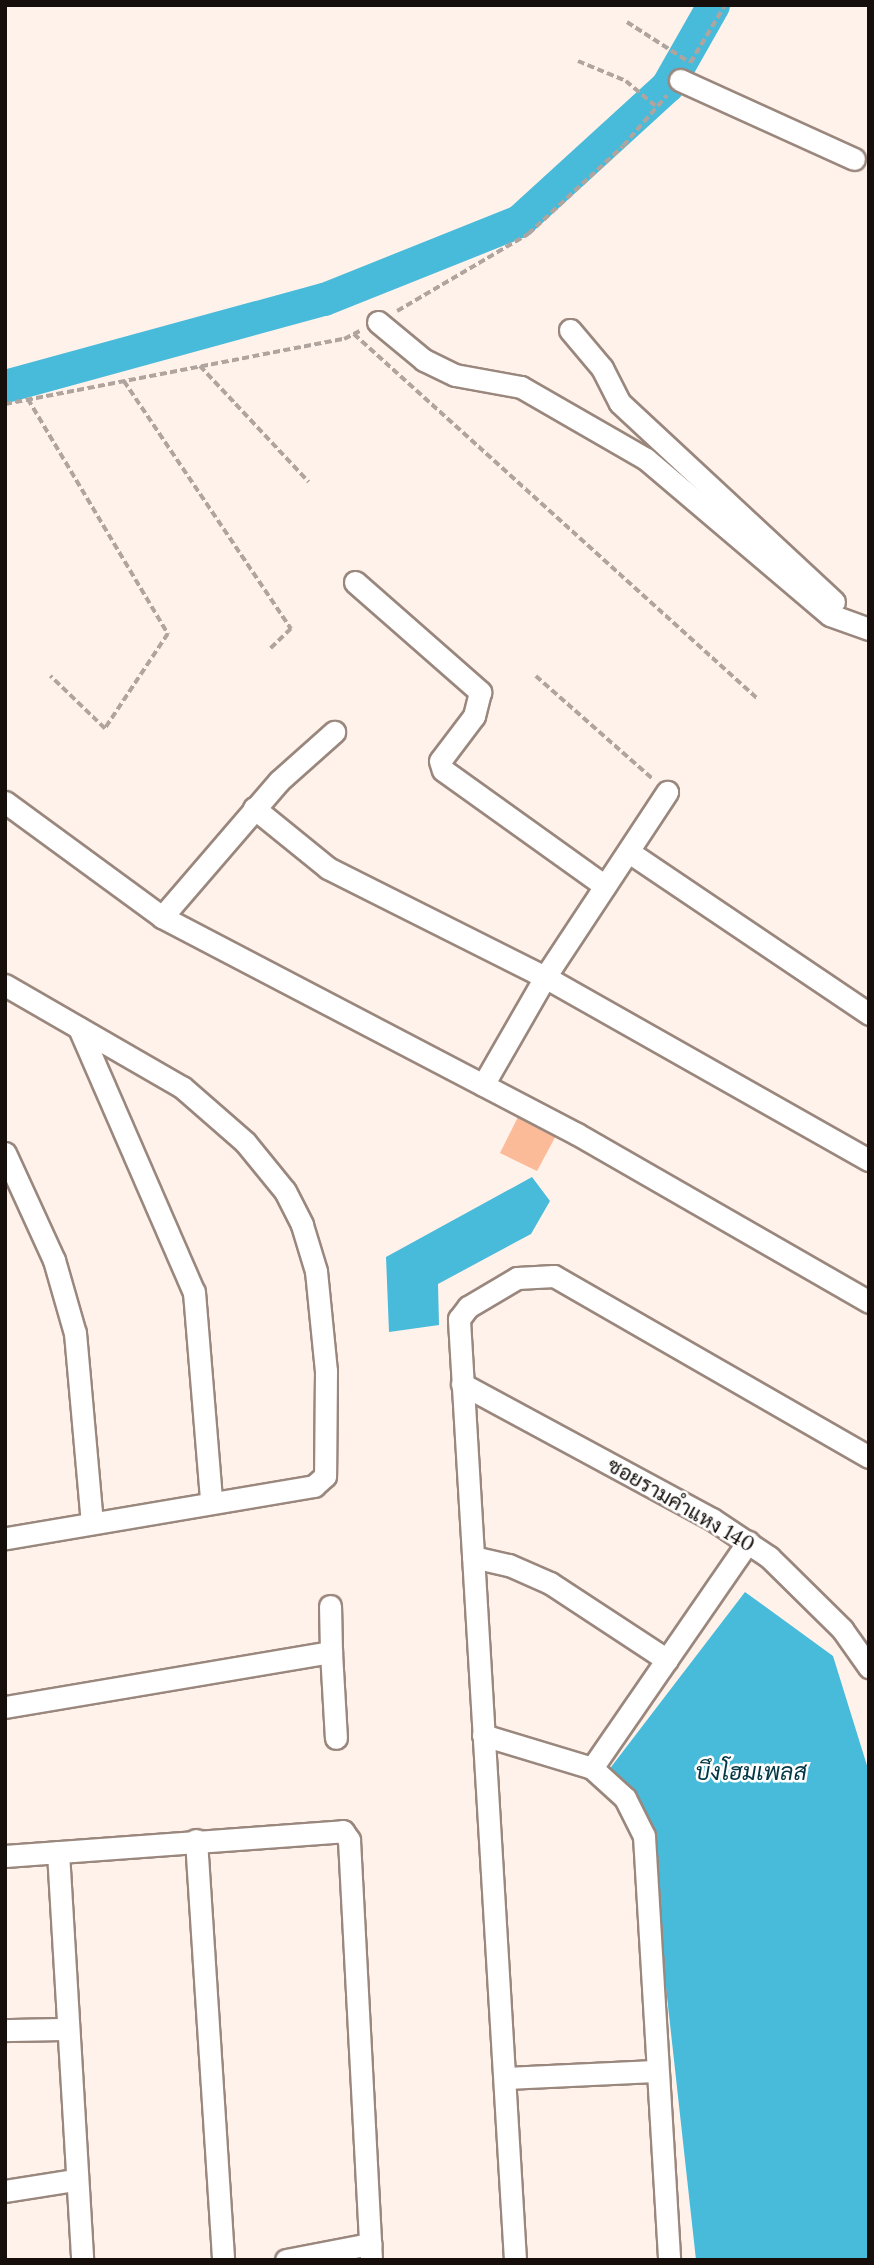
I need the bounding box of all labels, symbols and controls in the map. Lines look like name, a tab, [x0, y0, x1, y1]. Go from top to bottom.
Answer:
street label: ซอยรามคำแหง 140	[603, 1453, 759, 1557]
water label: บึงโฮมเพลส	[695, 1758, 807, 1786]

